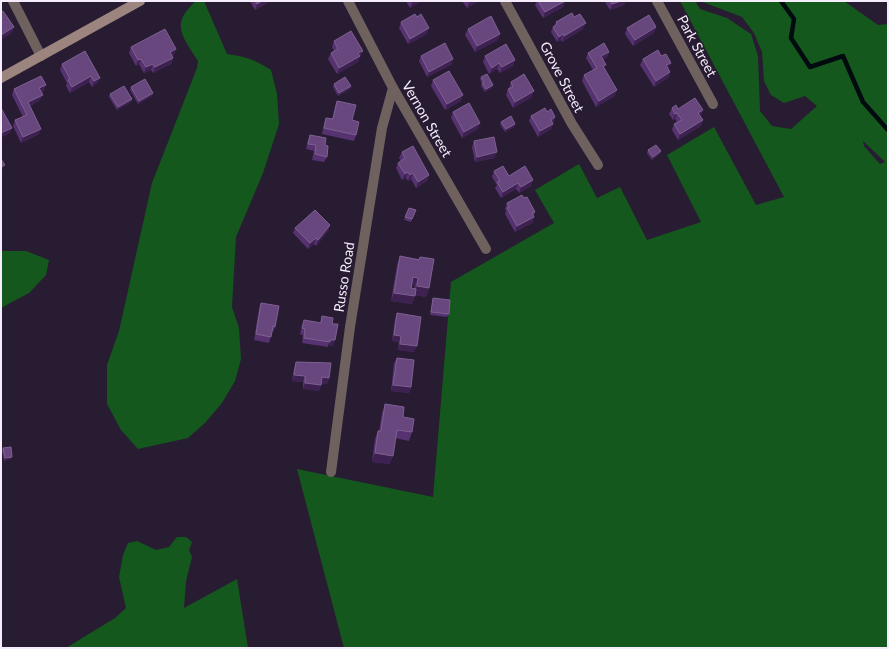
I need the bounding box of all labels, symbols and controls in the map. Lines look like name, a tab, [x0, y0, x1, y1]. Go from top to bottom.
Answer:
street label: Park Street	[674, 12, 721, 80]
street label: Grove Street	[537, 39, 588, 115]
street label: Vernon Street	[399, 78, 456, 160]
street label: Russo Road	[330, 241, 357, 313]

